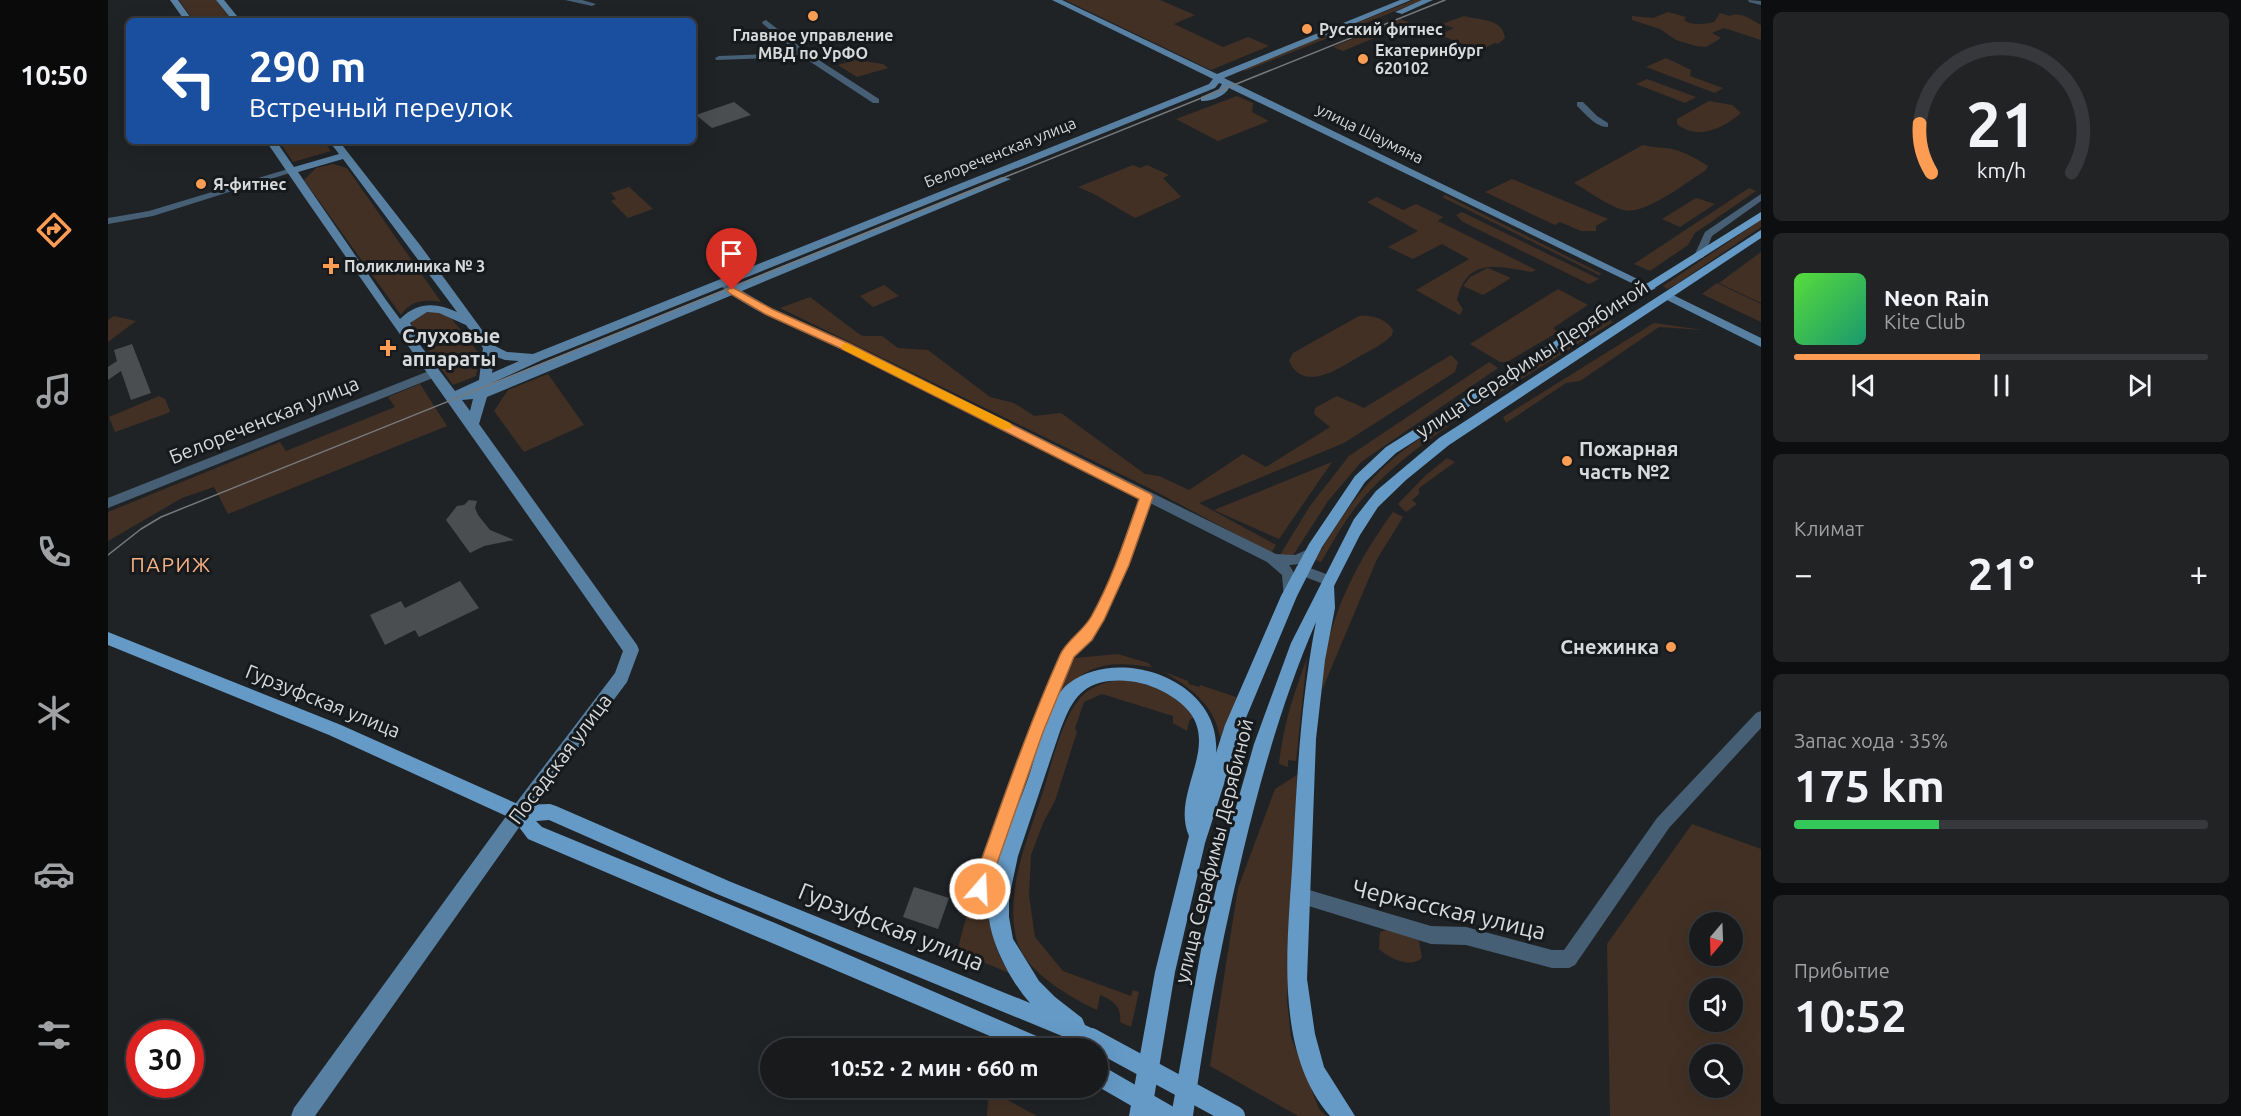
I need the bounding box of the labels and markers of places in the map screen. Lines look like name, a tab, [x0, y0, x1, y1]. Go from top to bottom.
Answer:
marker: Главное управление МВД по УрФО	[806, 9, 820, 23]
place label: Русский фитнес	[1319, 20, 1443, 38]
marker: Русский фитнес	[1300, 22, 1314, 36]
place label: Главное управление МВД по УрФО	[732, 26, 894, 62]
place label: Екатеринбург 620102	[1375, 41, 1483, 77]
marker: Екатеринбург 620102	[1356, 52, 1370, 66]
place label: Я-фитнес	[213, 175, 286, 193]
marker: Я-фитнес	[194, 177, 208, 191]
pin	[706, 228, 757, 290]
marker: Поликлиника № 3	[322, 257, 340, 275]
place label: Поликлиника № 3	[344, 257, 485, 275]
place label: Слуховые аппараты	[402, 324, 500, 370]
marker: Слуховые аппараты	[379, 339, 397, 357]
place label: Пожарная часть №2	[1579, 437, 1678, 483]
marker: Пожарная часть №2	[1560, 454, 1574, 468]
place label: Снежинка	[1560, 635, 1659, 658]
marker: Снежинка	[1664, 640, 1678, 654]

